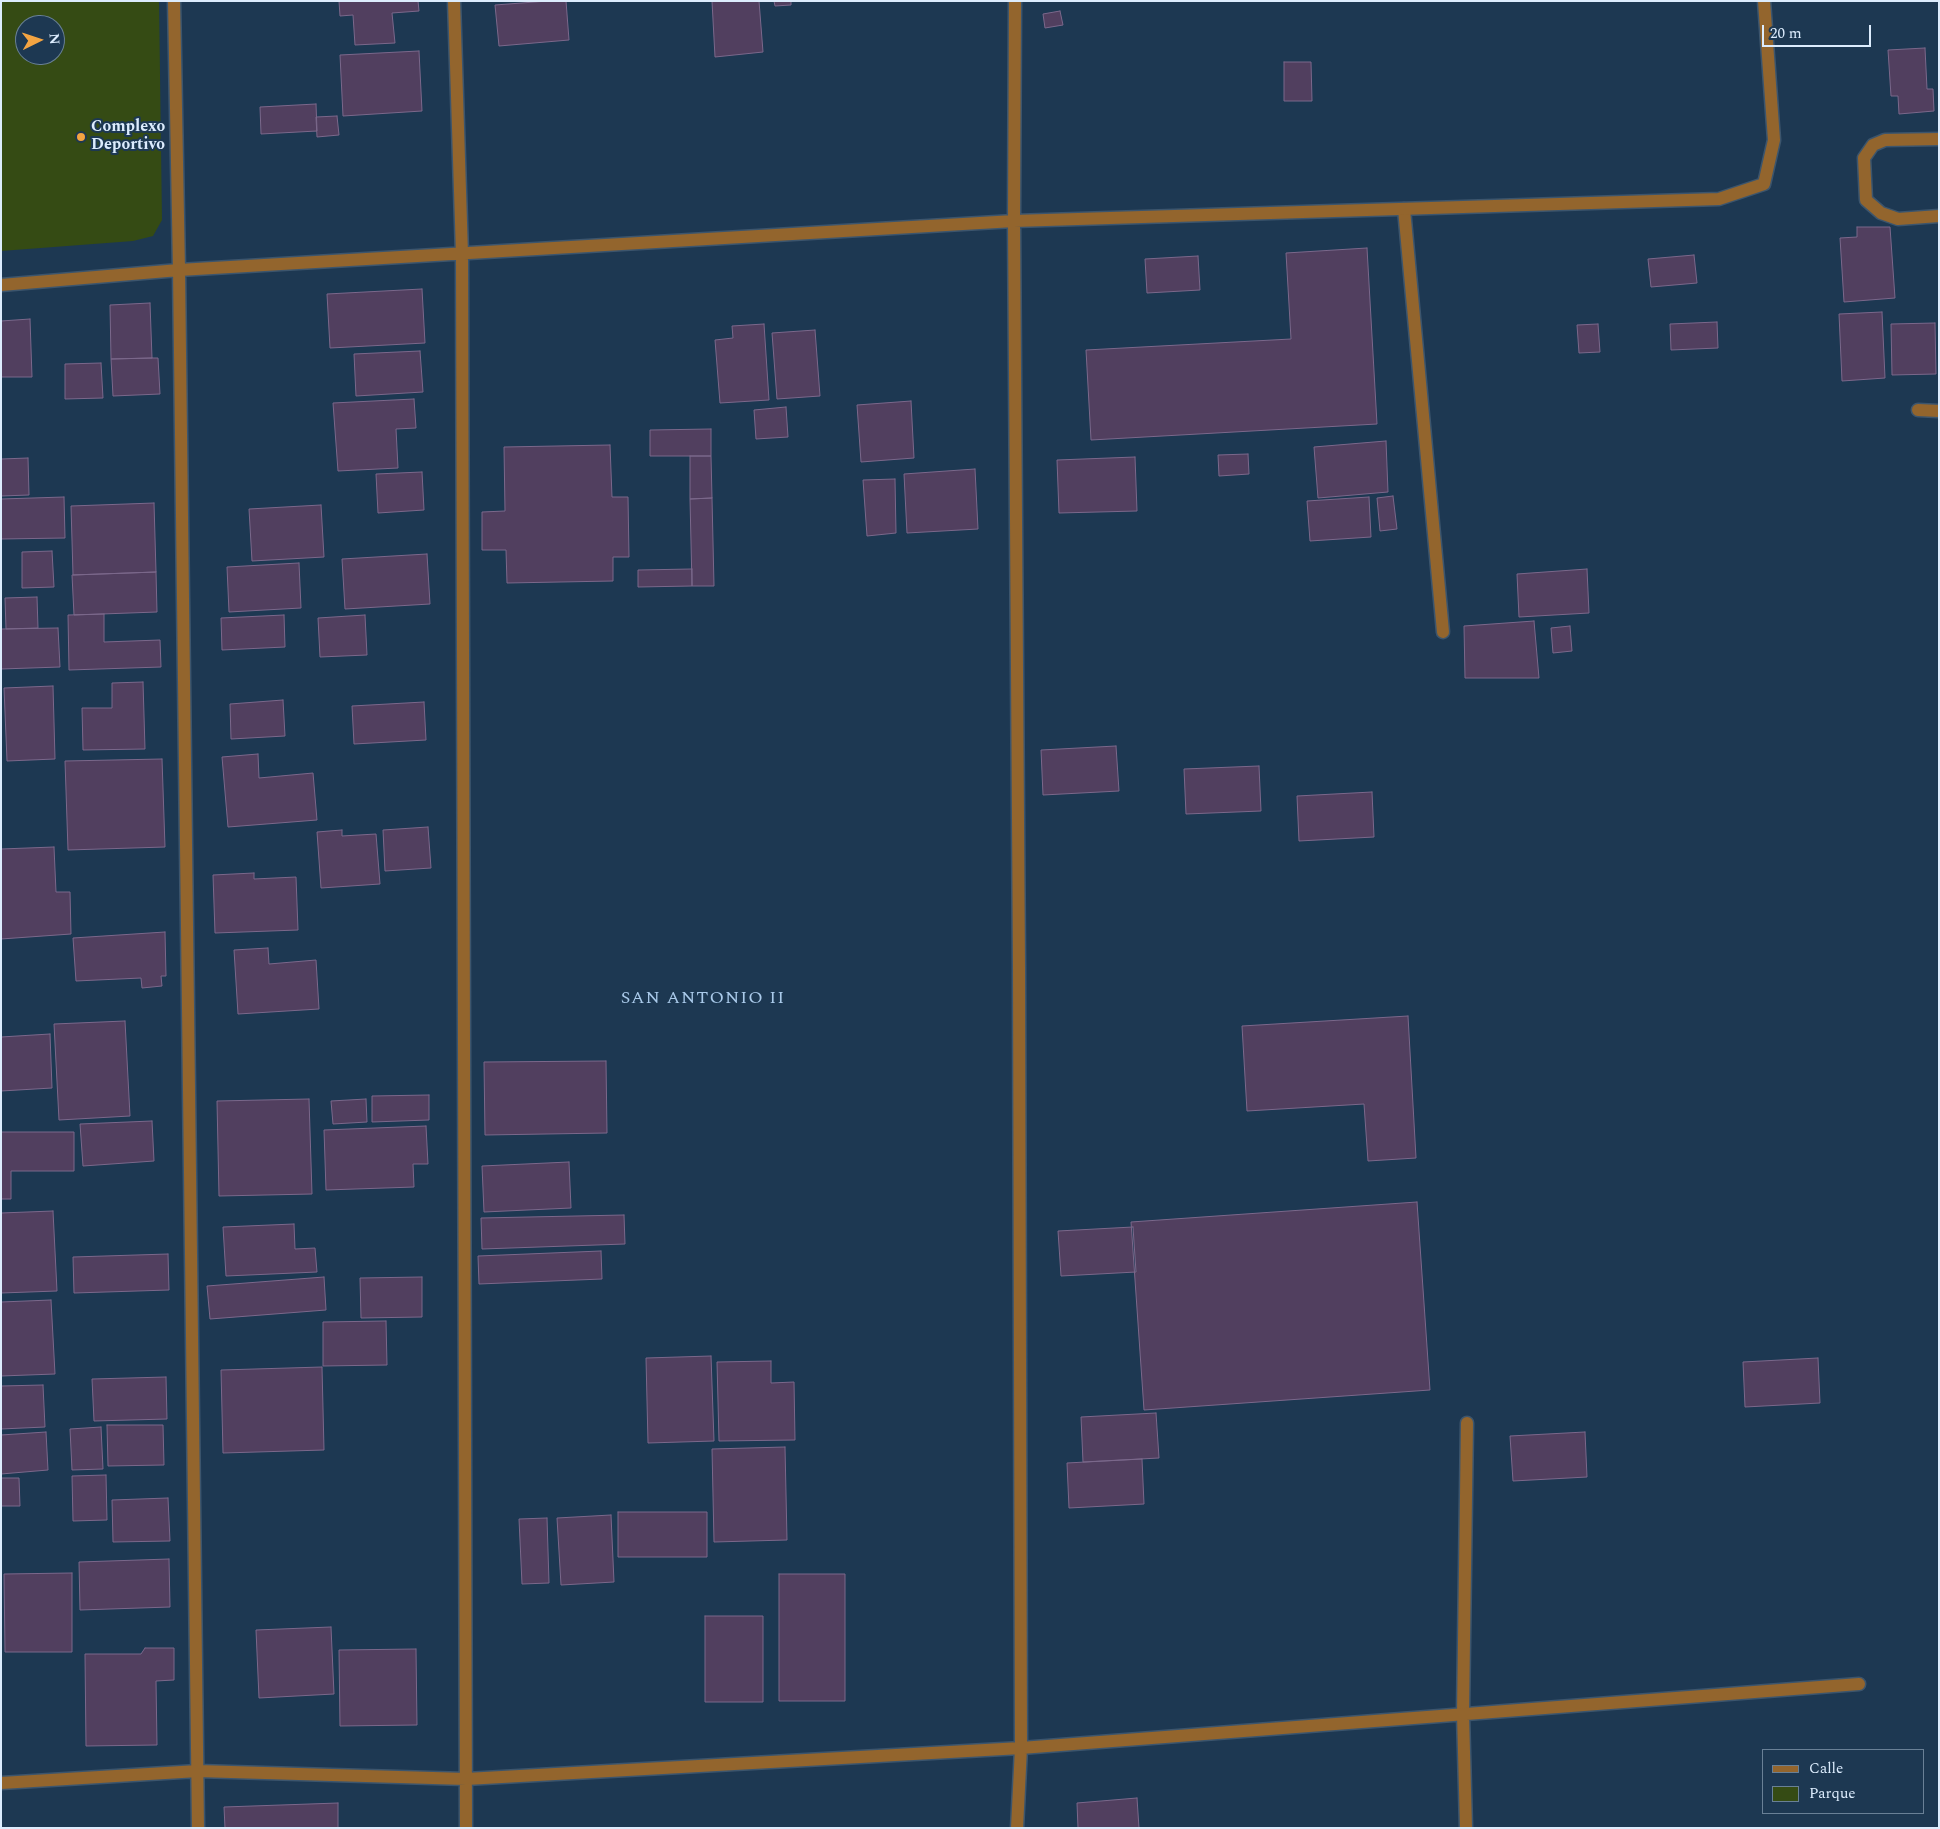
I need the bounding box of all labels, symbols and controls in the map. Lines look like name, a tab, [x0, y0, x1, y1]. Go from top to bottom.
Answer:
north arrow	[15, 15, 65, 65]
scale bar	[1765, 15, 1874, 47]
text: 20 m	[1770, 22, 1802, 45]
text: N	[44, 33, 65, 45]
place label: Complexo Deportivo	[91, 118, 165, 156]
marker: Complexo Deportivo	[75, 131, 87, 143]
district label: SAN ANTONIO II	[619, 988, 787, 1010]
legend	[1762, 1749, 1925, 1814]
text: Calle	[1809, 1757, 1843, 1780]
text: Parque	[1809, 1782, 1856, 1805]

